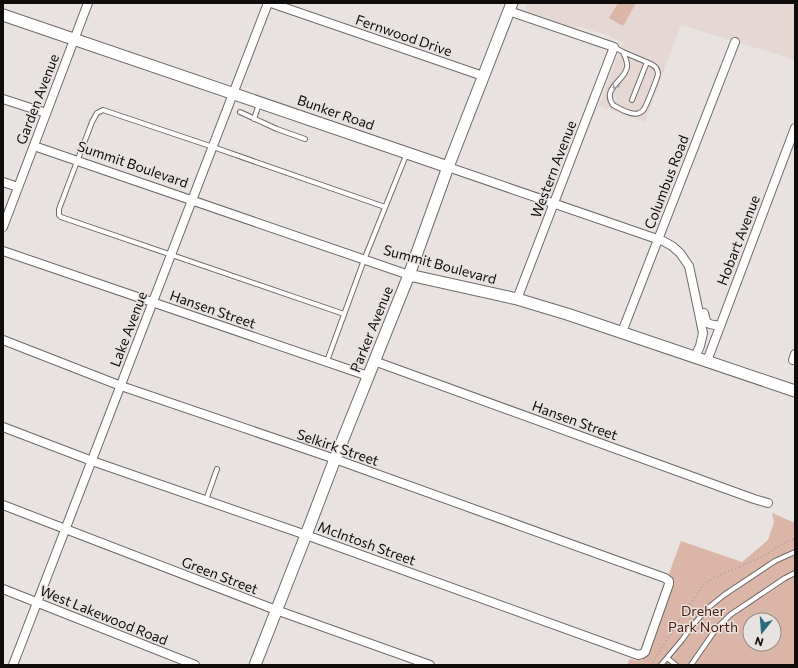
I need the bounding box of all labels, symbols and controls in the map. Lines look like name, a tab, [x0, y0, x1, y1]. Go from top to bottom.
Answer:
street label: Fernwood Drive	[354, 11, 454, 59]
street label: Garden Avenue	[12, 51, 62, 147]
one-way arrow	[612, 82, 620, 89]
street label: Bunker Road	[295, 91, 377, 133]
street label: Western Avenue	[527, 118, 579, 220]
street label: Columbus Road	[640, 133, 692, 231]
street label: Summit Boulevard	[75, 137, 191, 191]
street label: Hobart Avenue	[713, 193, 763, 287]
street label: Summit Boulevard	[382, 241, 498, 287]
street label: Parker Avenue	[346, 283, 396, 375]
street label: Hansen Street	[168, 286, 258, 332]
street label: Lake Avenue	[106, 289, 150, 369]
street label: Hansen Street	[530, 397, 620, 443]
street label: Selkirk Street	[295, 425, 382, 469]
street label: McIntosh Street	[316, 517, 418, 569]
street label: Green Street	[179, 553, 261, 597]
street label: West Lakewood Road	[38, 582, 170, 648]
park label: Dreher Park North	[668, 602, 738, 635]
north arrow	[742, 612, 782, 652]
text: N	[753, 635, 765, 649]

